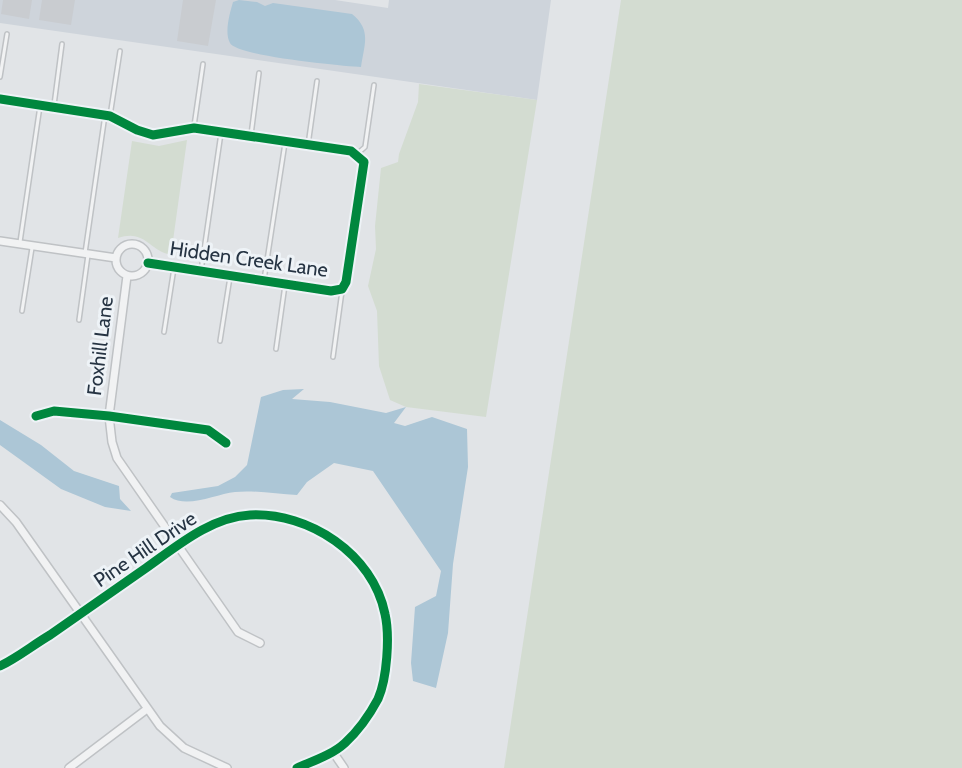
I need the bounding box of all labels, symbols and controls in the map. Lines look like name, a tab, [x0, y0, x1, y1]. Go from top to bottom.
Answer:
street label: Hidden Creek Lane	[168, 236, 330, 282]
street label: Foxhill Lane	[82, 295, 118, 397]
street label: Pine Hill Drive	[89, 506, 201, 592]

